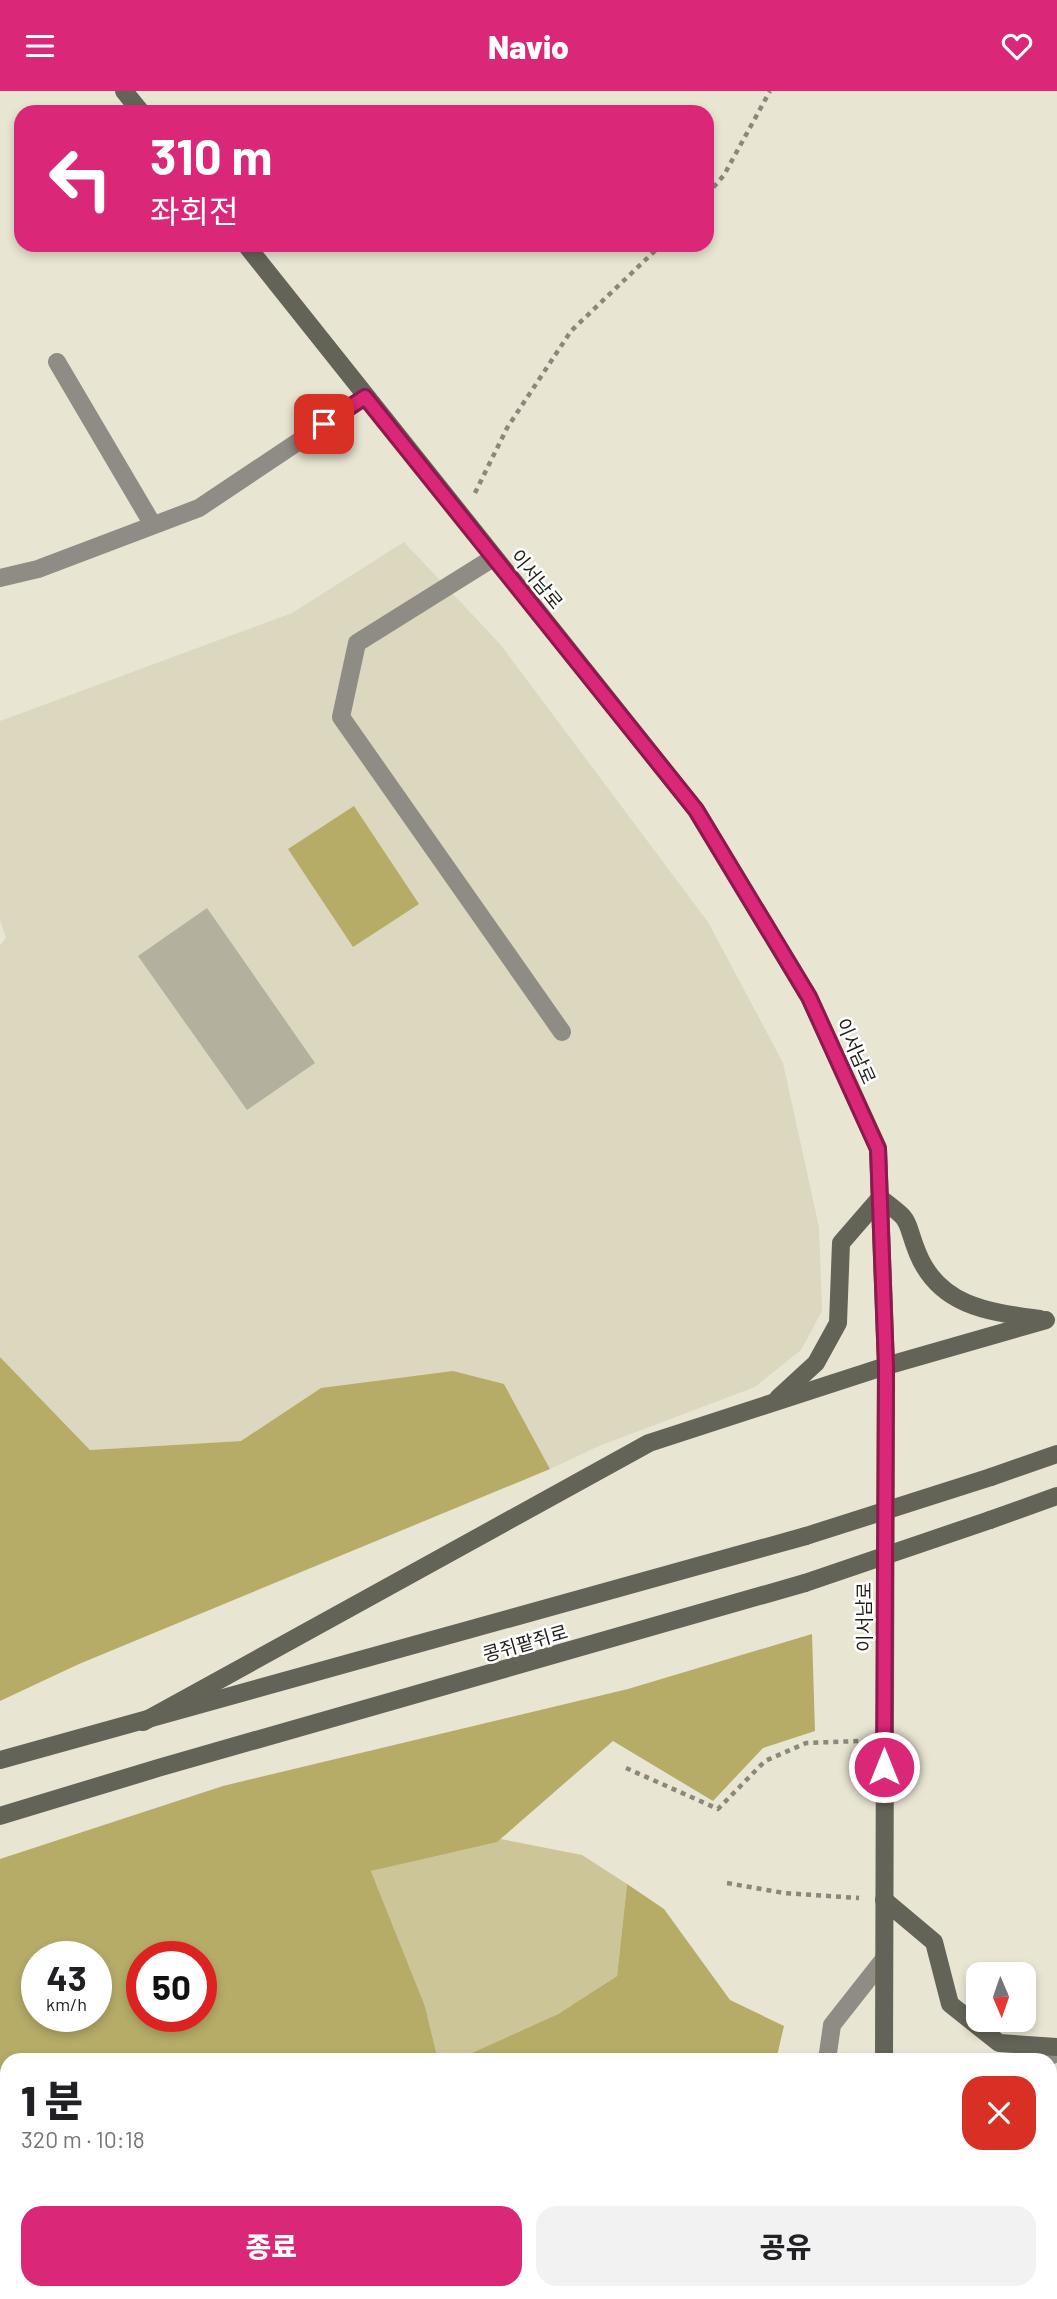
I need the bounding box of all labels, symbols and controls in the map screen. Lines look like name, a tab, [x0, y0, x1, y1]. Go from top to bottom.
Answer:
icon: menu	[21, 27, 59, 65]
text: Navio	[488, 27, 569, 65]
icon: heart	[998, 27, 1036, 65]
text: 310 m	[150, 126, 272, 185]
icon: left	[35, 133, 126, 224]
text: 좌회전	[150, 191, 238, 229]
pin	[294, 394, 354, 454]
icon: arrive	[305, 405, 343, 443]
street label: 이서남로	[506, 544, 568, 613]
street label: 이서남로	[832, 1014, 881, 1087]
street label: 이서남로	[852, 1582, 875, 1652]
street label: 콩쥐팥쥐로	[480, 1619, 570, 1666]
position arrow	[847, 1730, 921, 1804]
speed limit sign: 50	[126, 1941, 217, 2032]
text: 43	[46, 1956, 87, 1998]
north arrow	[966, 1962, 1036, 2032]
map controls	[966, 1962, 1036, 2032]
text: km/h	[46, 1993, 87, 2015]
text: 1 분	[21, 2074, 83, 2124]
button: close	[962, 2076, 1036, 2150]
text: 320 m · 10:18	[21, 2125, 145, 2153]
button: 종료	[21, 2206, 522, 2286]
button: 공유	[536, 2206, 1036, 2286]

